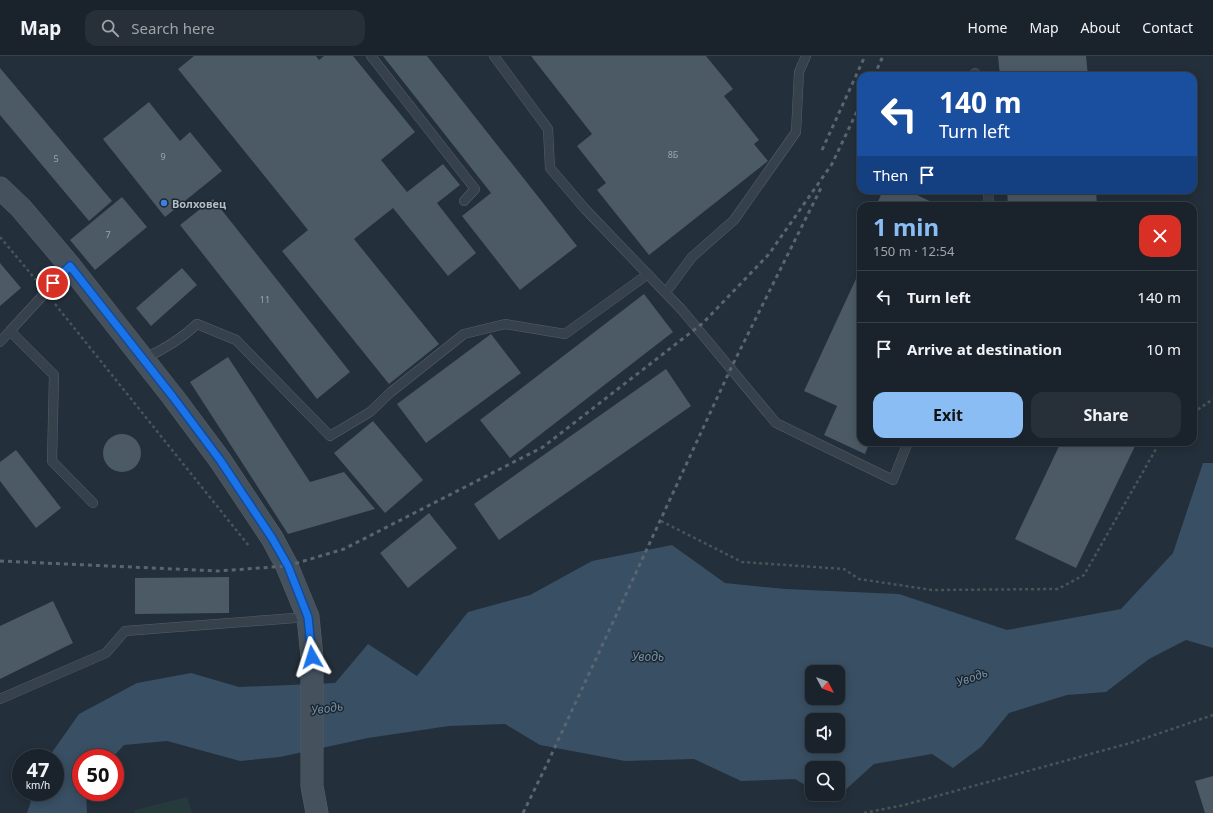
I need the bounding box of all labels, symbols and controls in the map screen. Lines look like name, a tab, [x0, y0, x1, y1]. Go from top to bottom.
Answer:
search box	[85, 10, 365, 46]
text: Map	[20, 15, 61, 41]
icon: search	[99, 17, 121, 39]
text: Search here	[131, 18, 215, 38]
text: Home	[968, 18, 1007, 37]
text: Map	[1029, 18, 1059, 37]
text: About	[1081, 18, 1120, 37]
text: Contact	[1142, 18, 1193, 37]
text: 140 m	[939, 83, 1022, 121]
icon: left	[873, 88, 925, 140]
text: Turn left	[939, 119, 1010, 143]
house number: 8Б	[668, 148, 679, 161]
house number: 9	[160, 150, 166, 163]
house number: 5	[53, 152, 59, 165]
icon: arrive	[916, 164, 938, 186]
text: Then	[873, 165, 908, 185]
place label: Волховец	[172, 196, 227, 211]
marker: Волховец	[159, 198, 169, 208]
text: 1 min	[873, 210, 939, 243]
button: close	[1139, 215, 1181, 257]
house number: 7	[105, 228, 111, 241]
text: 150 m · 12:54	[873, 242, 954, 260]
pin	[36, 266, 70, 300]
icon: arrive	[42, 272, 64, 294]
icon: left	[873, 286, 895, 308]
text: Turn left	[907, 287, 971, 307]
text: 140 m	[1137, 287, 1181, 307]
house number: 11	[260, 293, 270, 306]
icon: arrive	[873, 338, 895, 360]
text: Arrive at destination	[907, 339, 1062, 359]
text: 10 m	[1146, 339, 1181, 359]
button: Exit	[873, 392, 1023, 438]
button: Share	[1031, 392, 1181, 438]
position arrow	[291, 636, 333, 678]
water label: Уводь	[632, 648, 664, 665]
water label: Уводь	[954, 664, 990, 690]
north arrow	[805, 665, 845, 705]
map controls	[805, 665, 845, 801]
water label: Уводь	[310, 697, 344, 719]
button: sound	[805, 713, 845, 753]
speed limit sign: 50	[72, 749, 124, 801]
text: 47	[27, 756, 49, 783]
button: search	[805, 761, 845, 801]
text: km/h	[26, 778, 50, 792]

